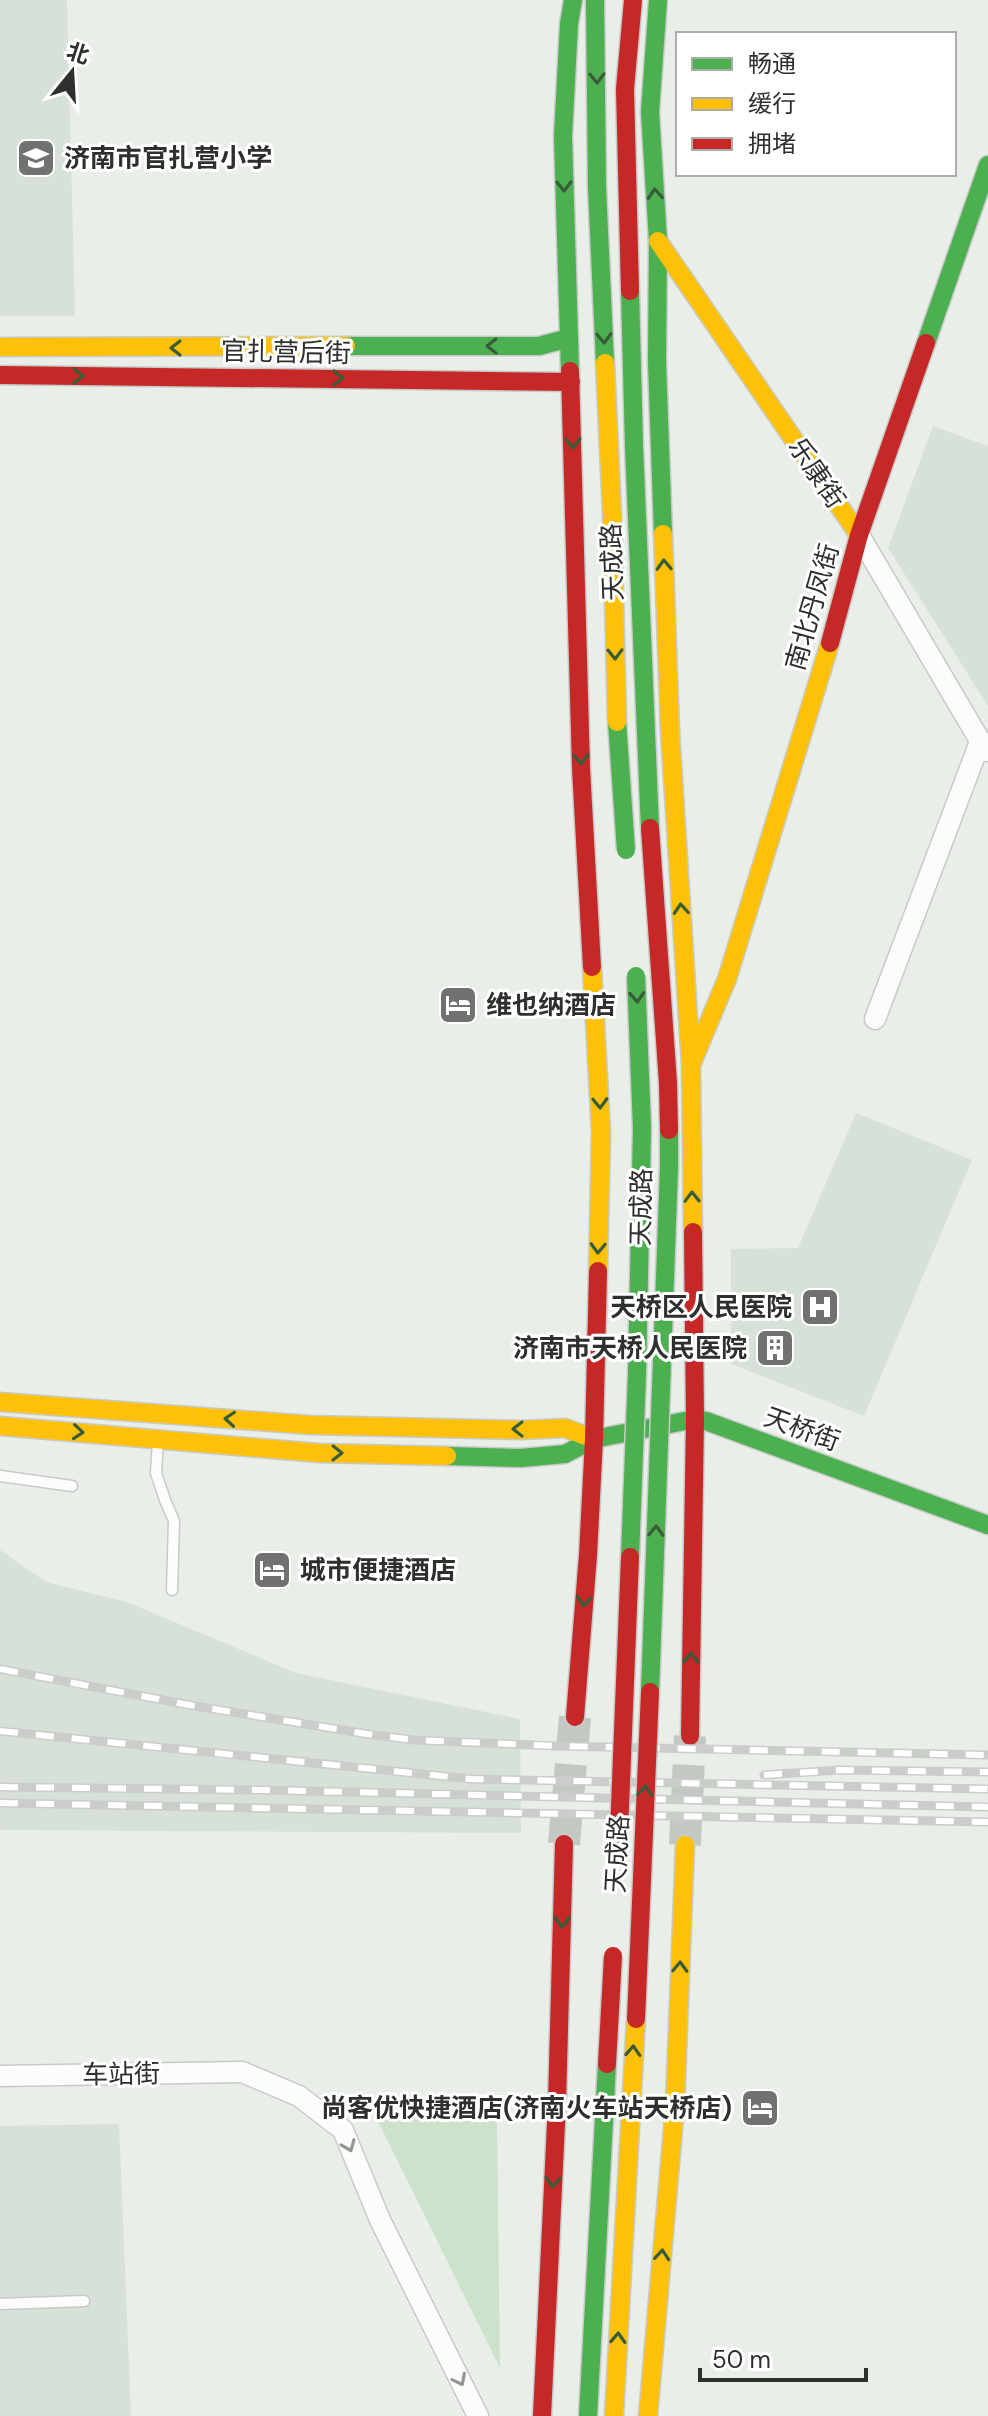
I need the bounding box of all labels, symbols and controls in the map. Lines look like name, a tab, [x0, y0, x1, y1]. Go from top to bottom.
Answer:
north arrow	[32, 32, 112, 112]
legend	[676, 32, 956, 176]
text: 北	[63, 36, 93, 71]
text: 畅通	[748, 48, 796, 79]
one-way arrow	[588, 72, 606, 85]
text: 缓行	[748, 88, 796, 119]
text: 拥堵	[748, 128, 796, 159]
school or university icon: 济南市官扎营小学	[15, 137, 57, 179]
place label: 济南市官扎营小学	[64, 141, 272, 175]
one-way arrow	[556, 180, 573, 193]
one-way arrow	[647, 187, 664, 200]
one-way arrow	[595, 332, 613, 345]
street label: 官扎营后街	[221, 334, 351, 370]
one-way arrow	[485, 337, 498, 355]
one-way arrow	[169, 339, 182, 357]
one-way arrow	[72, 367, 85, 384]
one-way arrow	[332, 370, 345, 387]
street label: 乐康街	[781, 431, 853, 515]
one-way arrow	[564, 437, 581, 450]
street label: 天成路	[594, 522, 630, 602]
street label: 南北丹凤街	[778, 540, 846, 674]
one-way arrow	[656, 558, 673, 571]
one-way arrow	[606, 648, 624, 661]
one-way arrow	[573, 753, 590, 766]
one-way arrow	[673, 902, 690, 915]
hotel icon: 维也纳酒店	[437, 984, 479, 1026]
place label: 维也纳酒店	[486, 988, 616, 1022]
one-way arrow	[628, 991, 645, 1004]
one-way arrow	[592, 1097, 609, 1110]
street label: 天成路	[623, 1168, 659, 1246]
one-way arrow	[684, 1190, 701, 1203]
one-way arrow	[590, 1242, 607, 1255]
hospital icon: 天桥区人民医院	[799, 1286, 841, 1328]
place label: 天桥区人民医院	[610, 1290, 792, 1324]
building icon: 济南市天桥人民医院	[754, 1327, 796, 1369]
place label: 济南市天桥人民医院	[513, 1331, 747, 1365]
street label: 天桥街	[760, 1400, 844, 1458]
one-way arrow	[223, 1411, 236, 1428]
one-way arrow	[511, 1420, 524, 1438]
one-way arrow	[72, 1423, 85, 1440]
one-way arrow	[331, 1445, 344, 1462]
one-way arrow	[648, 1524, 665, 1537]
hotel icon: 城市便捷酒店	[251, 1549, 293, 1591]
place label: 城市便捷酒店	[300, 1553, 456, 1587]
one-way arrow	[576, 1595, 593, 1608]
one-way arrow	[682, 1651, 700, 1664]
one-way arrow	[637, 1784, 654, 1797]
street label: 天成路	[598, 1814, 636, 1894]
one-way arrow	[553, 1916, 571, 1929]
one-way arrow	[672, 1960, 689, 1973]
one-way arrow	[625, 2044, 642, 2057]
street label: 车站街	[82, 2056, 160, 2092]
hotel icon: 尚客优快捷酒店(济南火车站天桥店)	[739, 2087, 781, 2129]
place label: 尚客优快捷酒店(济南火车站天桥店)	[321, 2091, 732, 2125]
one-way arrow	[339, 2137, 355, 2152]
one-way arrow	[545, 2176, 562, 2189]
one-way arrow	[653, 2248, 670, 2261]
one-way arrow	[609, 2331, 626, 2344]
scale bar	[700, 2332, 866, 2382]
text: 50 m	[712, 2344, 771, 2375]
one-way arrow	[450, 2372, 466, 2387]

